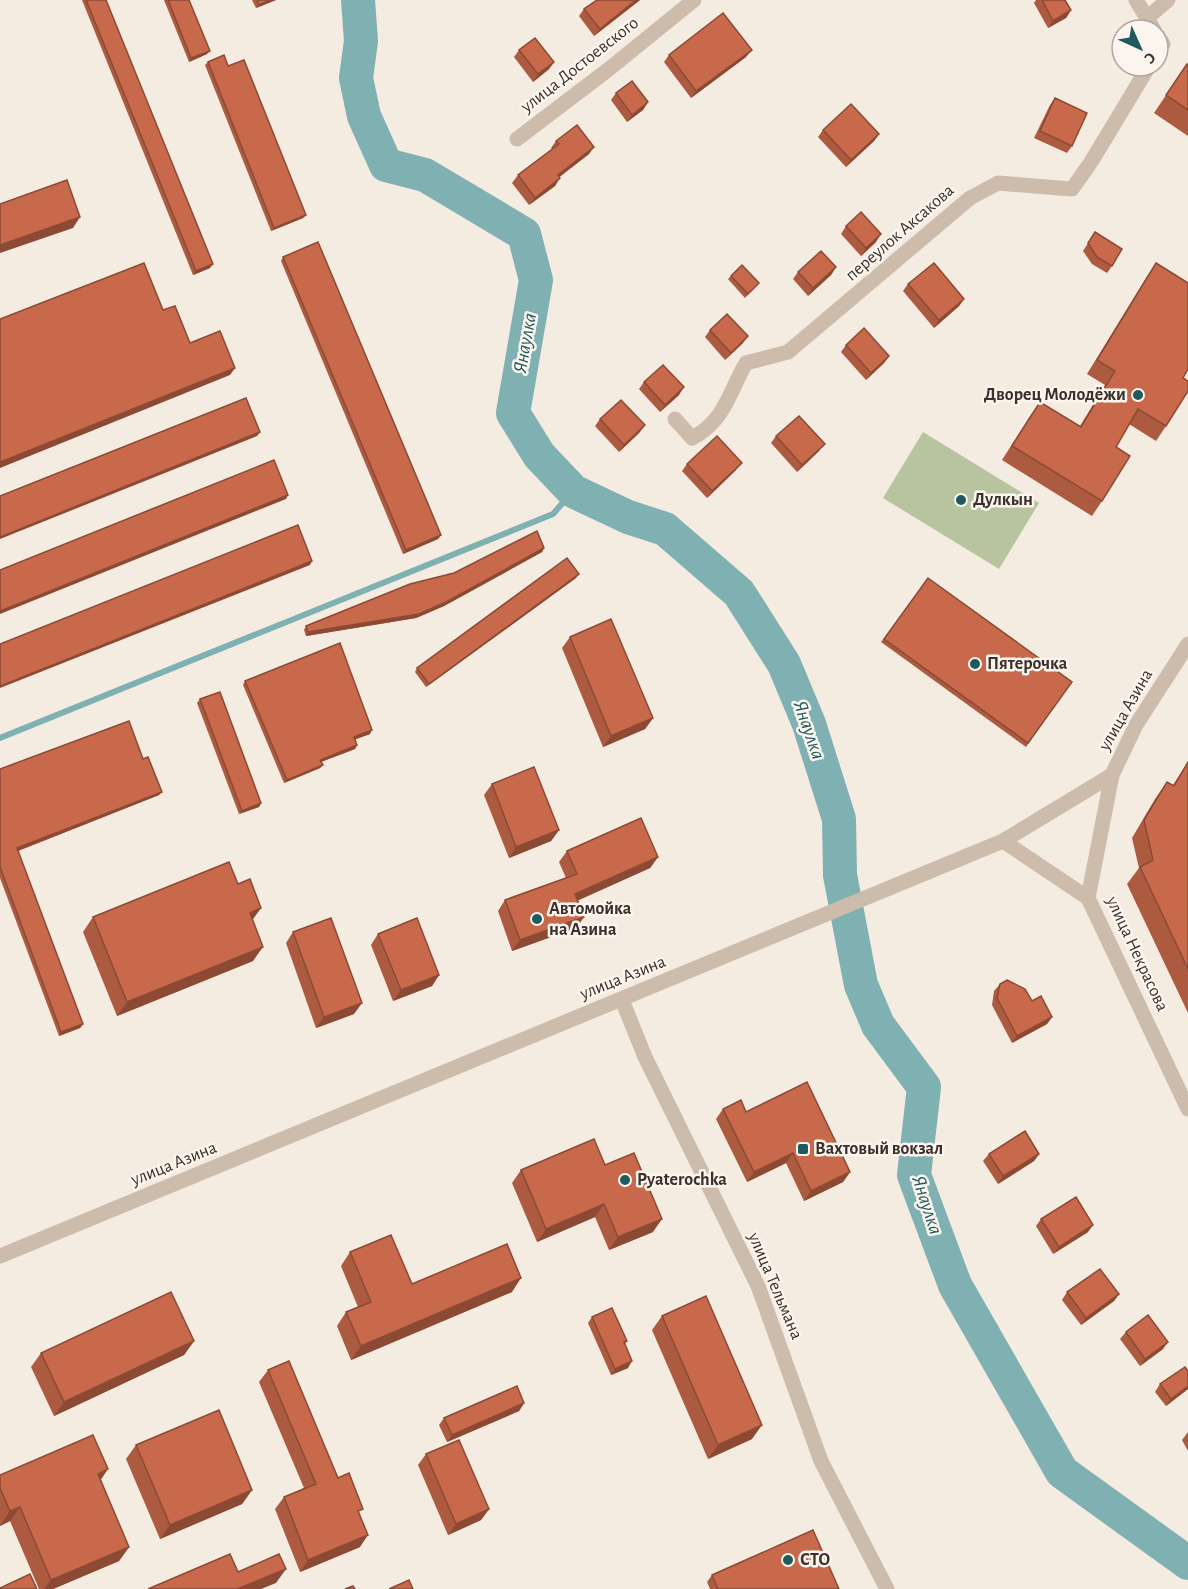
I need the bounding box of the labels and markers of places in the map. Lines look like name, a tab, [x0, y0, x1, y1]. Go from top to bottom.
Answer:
place label: Дворец Молодёжи	[984, 386, 1126, 404]
marker: Дворец Молодёжи	[1131, 388, 1145, 402]
place label: Дулкын	[973, 491, 1033, 509]
marker: Дулкын	[954, 493, 968, 507]
place label: Пятерочка	[987, 655, 1068, 673]
marker: Пятерочка	[968, 657, 982, 671]
place label: Автомойка на Азина	[549, 900, 632, 939]
marker: Автомойка на Азина	[530, 912, 544, 926]
place label: Вахтовый вокзал	[815, 1140, 943, 1158]
marker: Вахтовый вокзал	[796, 1142, 810, 1156]
place label: Pyaterochka	[637, 1171, 727, 1189]
marker: Pyaterochka	[618, 1173, 632, 1187]
place label: СТО	[800, 1551, 830, 1569]
marker: СТО	[781, 1553, 795, 1567]

